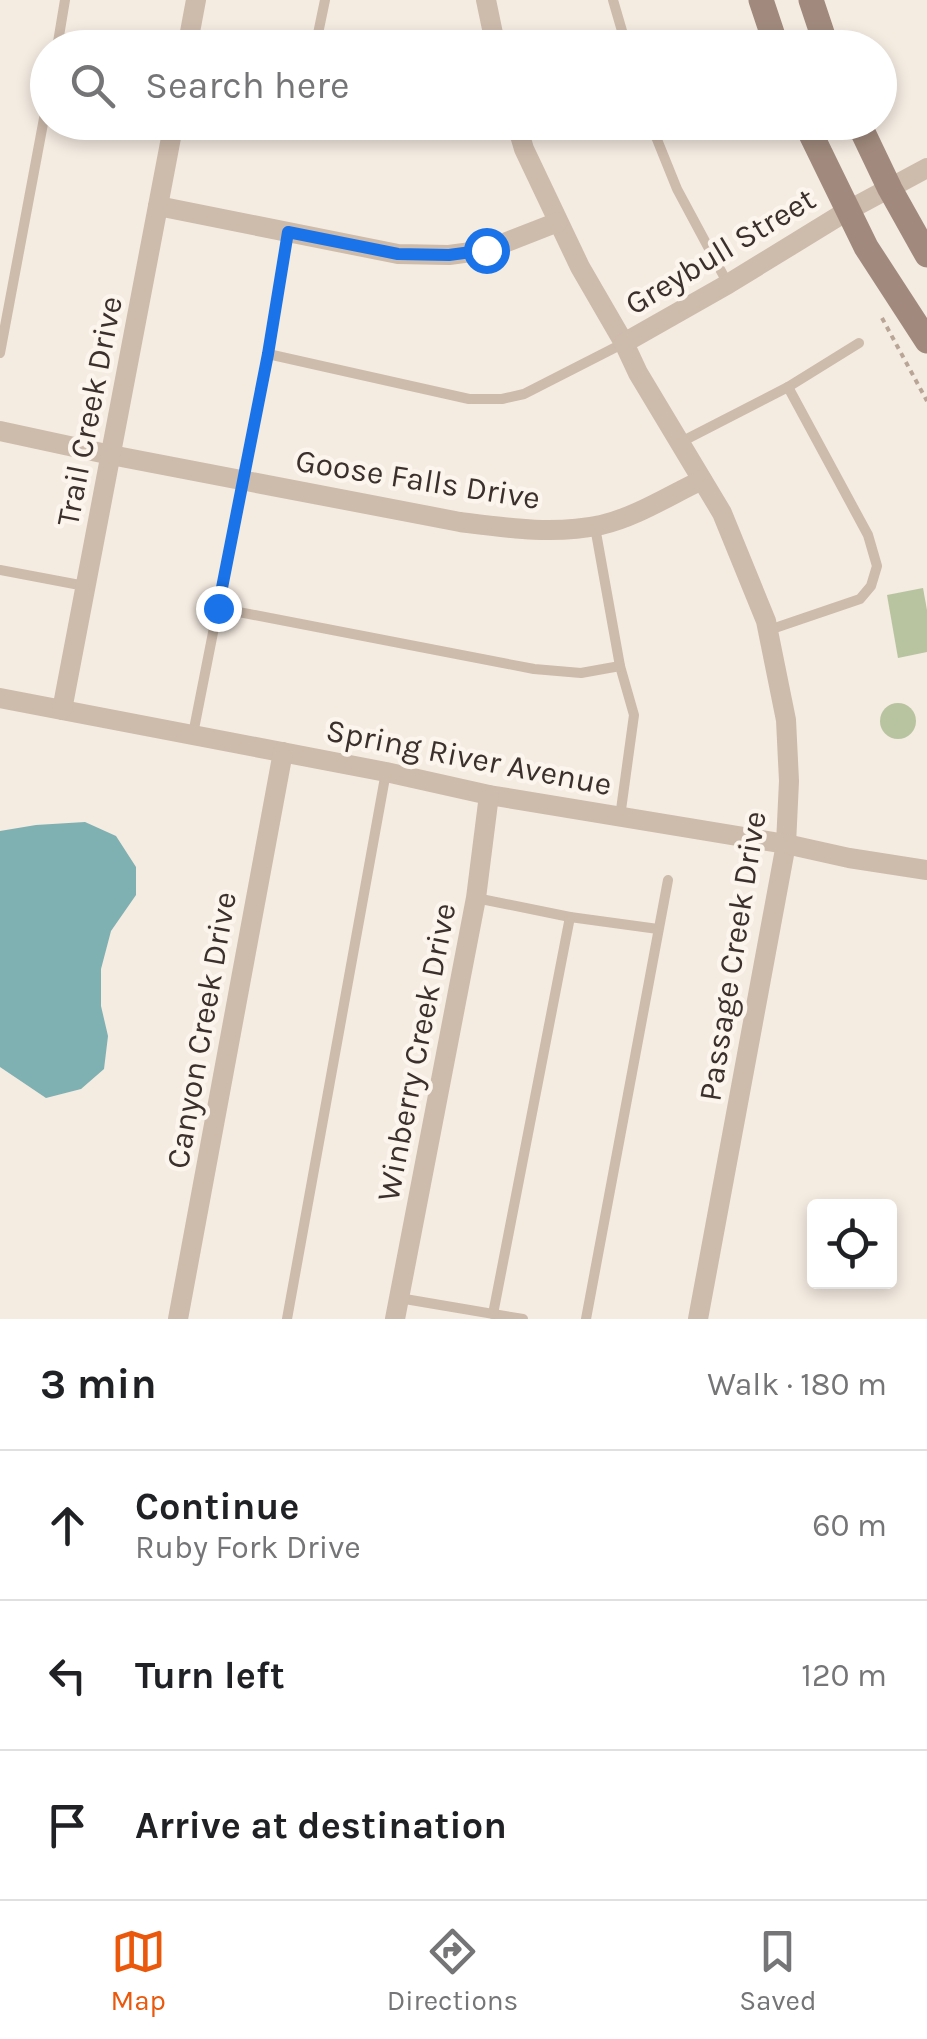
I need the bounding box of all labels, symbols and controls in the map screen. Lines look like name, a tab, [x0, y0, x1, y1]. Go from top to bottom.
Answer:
search box	[30, 30, 897, 140]
icon: search	[65, 58, 120, 113]
text: Search here	[145, 63, 349, 108]
street label: Greybull Street	[618, 180, 822, 323]
route start	[464, 228, 510, 274]
street label: Trail Creek Drive	[49, 293, 130, 529]
street label: Goose Falls Drive	[293, 442, 543, 517]
route end	[196, 586, 242, 632]
street label: Spring River Avenue	[323, 712, 615, 803]
street label: Passage Creek Drive	[691, 808, 774, 1104]
street label: Canyon Creek Drive	[159, 889, 244, 1171]
street label: Winberry Creek Drive	[369, 900, 464, 1204]
map controls	[807, 1199, 897, 1289]
button: locate	[807, 1199, 897, 1289]
text: 3 min	[40, 1359, 157, 1409]
text: Walk · 180 m	[707, 1366, 887, 1403]
text: Continue	[135, 1484, 299, 1529]
icon: ahead	[40, 1498, 95, 1553]
text: 60 m	[812, 1507, 887, 1544]
text: Ruby Fork Drive	[135, 1529, 361, 1566]
icon: left	[40, 1648, 95, 1703]
text: Turn left	[135, 1653, 285, 1698]
text: 120 m	[801, 1657, 887, 1694]
icon: arrive	[40, 1798, 95, 1853]
text: Arrive at destination	[135, 1803, 507, 1848]
tab: Map	[110, 1924, 166, 2017]
tab: Directions	[387, 1924, 518, 2017]
tab: Saved	[739, 1924, 817, 2017]

